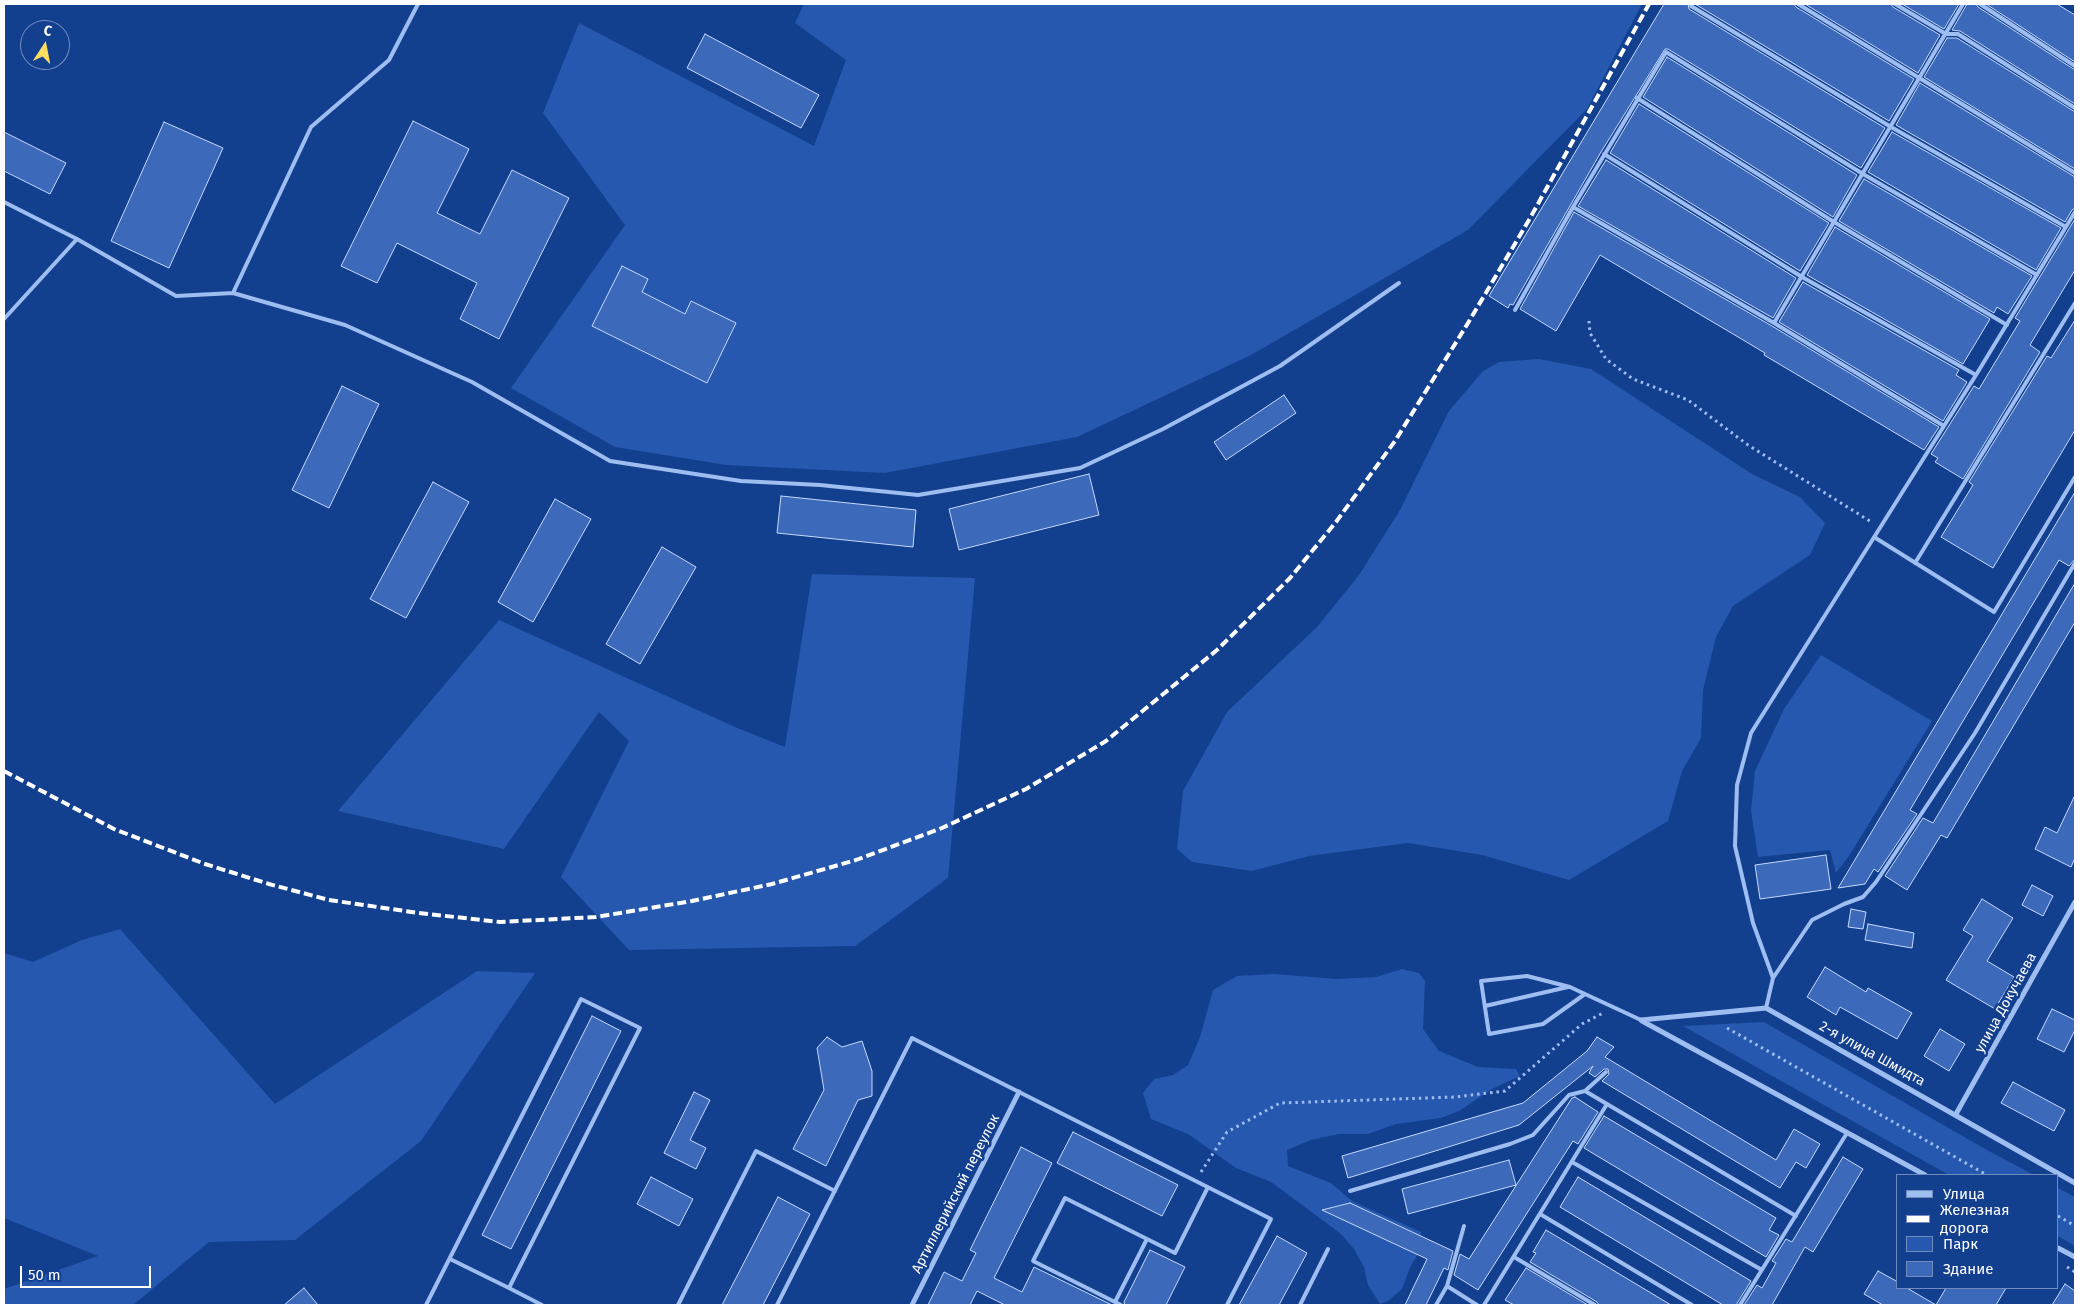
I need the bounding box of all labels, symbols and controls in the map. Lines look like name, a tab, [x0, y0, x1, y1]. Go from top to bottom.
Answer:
north arrow	[20, 20, 70, 70]
text: С	[42, 22, 53, 40]
street label: улица Докучаева	[1972, 950, 2040, 1056]
street label: 2-я улица Шмидта	[1816, 1018, 1928, 1090]
street label: Артиллерийский переулок	[909, 1112, 1003, 1276]
legend	[1896, 1174, 2059, 1289]
text: Улица	[1943, 1185, 1985, 1203]
text: Железная дорога	[1940, 1201, 2009, 1237]
text: Парк	[1943, 1235, 1978, 1253]
scale bar	[22, 1256, 154, 1288]
text: Здание	[1943, 1260, 1993, 1278]
text: 50 m	[28, 1266, 61, 1284]

